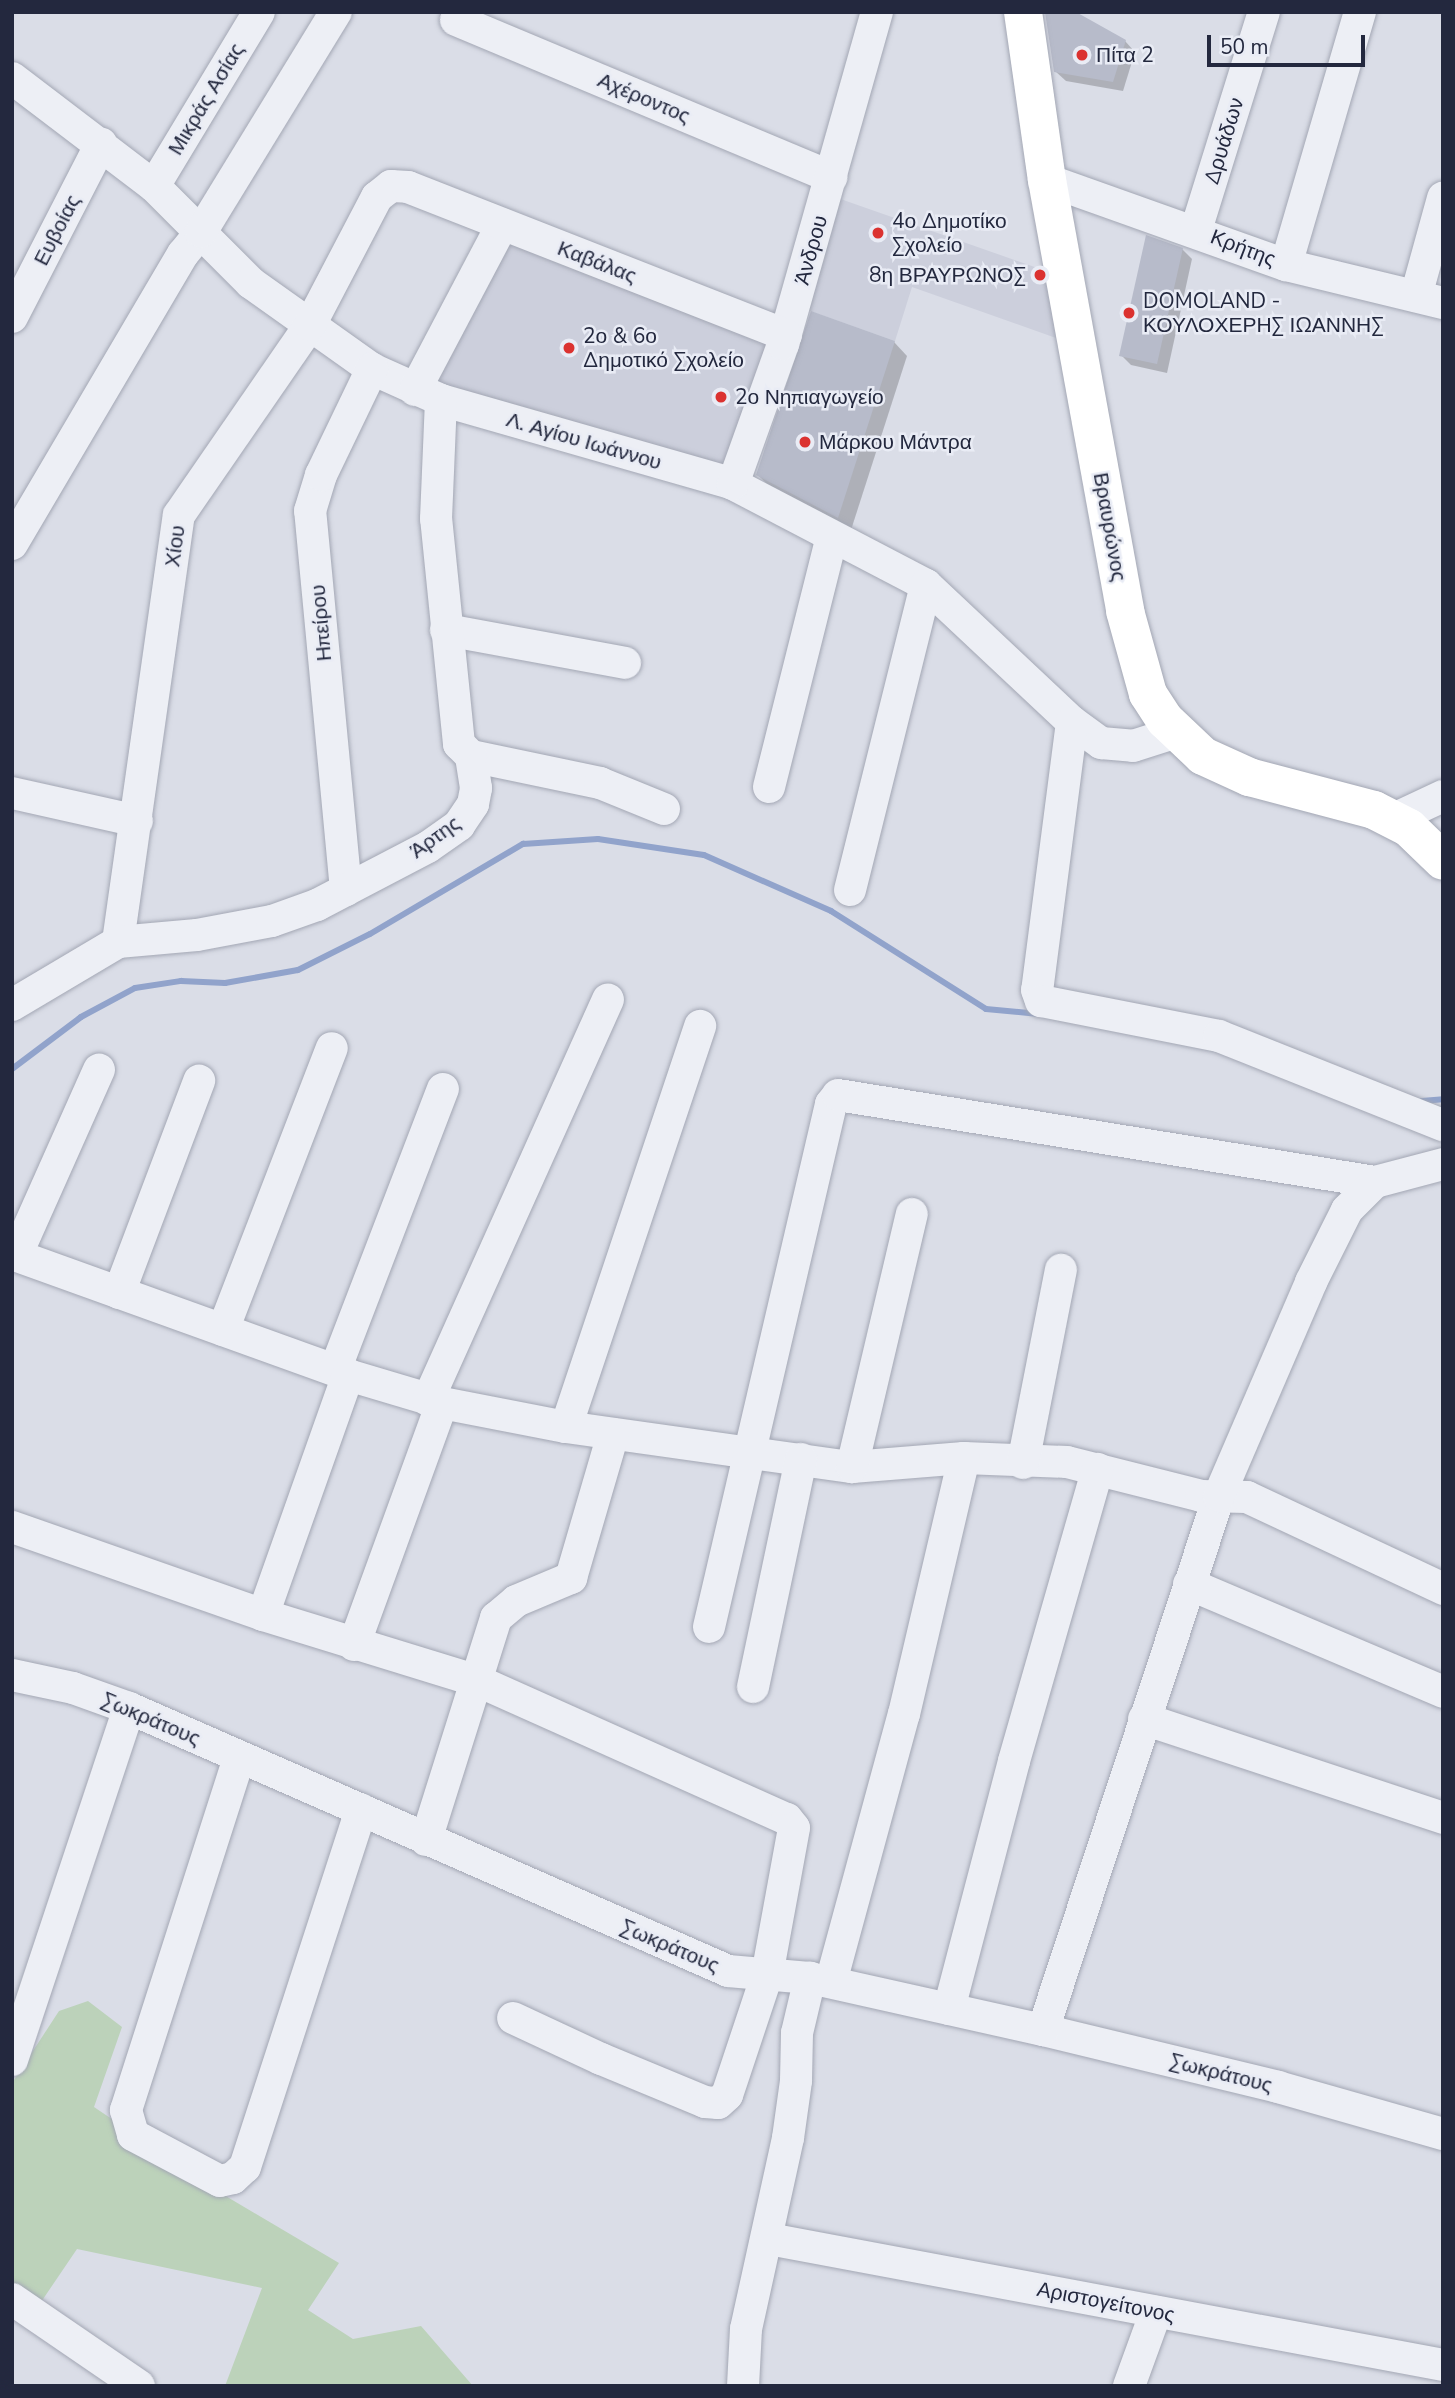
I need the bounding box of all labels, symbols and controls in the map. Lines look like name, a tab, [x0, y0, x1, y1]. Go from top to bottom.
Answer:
scale bar	[1210, 21, 1368, 65]
text: 50 m	[1220, 33, 1269, 61]
street label: Μικράς Ασίας	[163, 38, 249, 160]
place label: Πίτα 2	[1096, 42, 1154, 68]
marker: Πίτα 2	[1074, 47, 1090, 63]
street label: Αχέροντος	[594, 67, 694, 129]
street label: Δρυάδων	[1199, 95, 1249, 187]
street label: Ευβοίας	[28, 190, 86, 270]
place label: 4ο Δημοτίκο Σχολείο	[892, 208, 1007, 258]
street label: Άνδρου	[789, 212, 833, 288]
street label: Κρήτης	[1207, 224, 1279, 272]
marker: 4ο Δημοτίκο Σχολείο	[870, 225, 886, 241]
street label: Καβάλας	[554, 235, 640, 289]
place label: 8η ΒΡΑΥΡΩΝΟΣ	[869, 262, 1026, 288]
marker: 8η ΒΡΑΥΡΩΝΟΣ	[1032, 267, 1048, 283]
place label: DOMOLAND - ΚΟΥΛΟΧΕΡΗΣ ΙΩΑΝΝΗΣ	[1143, 288, 1384, 338]
marker: DOMOLAND - ΚΟΥΛΟΧΕΡΗΣ ΙΩΑΝΝΗΣ	[1121, 305, 1137, 321]
place label: 2ο & 6ο Δημοτικό Σχολείο	[583, 323, 744, 373]
marker: 2ο & 6ο Δημοτικό Σχολείο	[561, 340, 577, 356]
place label: 2ο Νηπιαγωγείο	[735, 384, 884, 410]
marker: 2ο Νηπιαγωγείο	[713, 389, 729, 405]
street label: Λ. Αγίου Ιωάννου	[504, 407, 664, 475]
place label: Μάρκου Μάντρα	[819, 429, 972, 455]
marker: Μάρκου Μάντρα	[797, 434, 813, 450]
street label: Βραυρώνος	[1088, 471, 1132, 583]
street label: Χίου	[160, 524, 190, 568]
street label: Ηπείρου	[305, 584, 337, 662]
street label: Άρτης	[405, 810, 465, 864]
street label: Σωκράτους	[98, 1687, 204, 1751]
street label: Σωκράτους	[617, 1914, 723, 1978]
street label: Σωκράτους	[1167, 2048, 1275, 2098]
street label: Αριστογείτονος	[1035, 2276, 1177, 2328]

